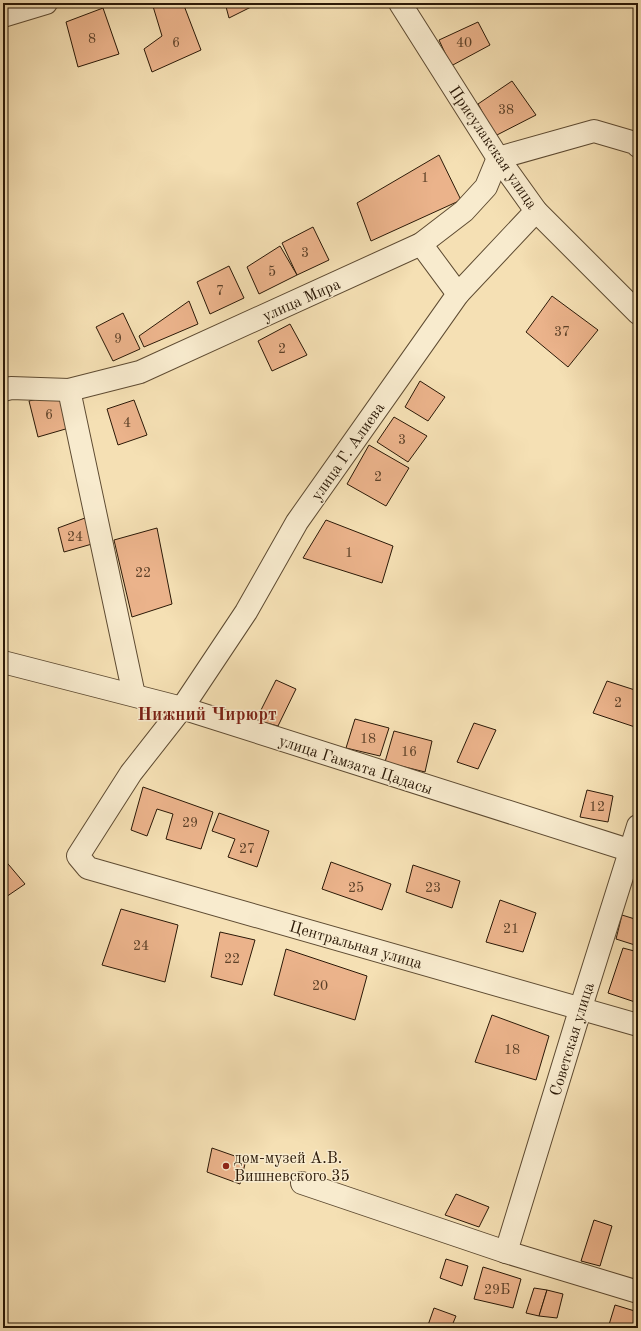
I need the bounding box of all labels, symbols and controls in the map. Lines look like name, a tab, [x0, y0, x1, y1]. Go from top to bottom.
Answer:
house number: 8	[88, 32, 96, 46]
house number: 6	[172, 36, 180, 50]
house number: 40	[456, 36, 472, 50]
street label: Присулакская улица	[445, 84, 539, 213]
house number: 38	[498, 103, 514, 117]
house number: 1	[421, 171, 429, 185]
house number: 3	[301, 246, 309, 260]
house number: 5	[268, 265, 276, 279]
street label: улица Мира	[260, 276, 343, 325]
house number: 7	[216, 284, 224, 298]
house number: 37	[554, 325, 570, 339]
house number: 9	[114, 332, 122, 346]
house number: 2	[278, 342, 286, 356]
street label: улица Г. Алиева	[309, 400, 388, 504]
house number: 6	[45, 408, 53, 422]
house number: 4	[123, 416, 131, 430]
house number: 3	[398, 433, 406, 447]
house number: 2	[374, 470, 382, 484]
house number: 24	[67, 530, 83, 544]
house number: 1	[345, 546, 353, 560]
house number: 22	[135, 566, 151, 580]
house number: 2	[614, 696, 622, 710]
district label: Нижний Чирюрт	[137, 706, 277, 724]
house number: 18	[360, 732, 376, 746]
street label: улица Гамзата Цадасы	[276, 733, 434, 798]
house number: 16	[401, 745, 417, 759]
house number: 12	[589, 800, 605, 814]
house number: 29	[182, 816, 198, 830]
house number: 27	[239, 842, 255, 856]
house number: 25	[348, 881, 364, 895]
house number: 23	[425, 881, 441, 895]
street label: Центральная улица	[287, 919, 424, 973]
house number: 21	[503, 922, 519, 936]
house number: 24	[133, 939, 149, 953]
house number: 22	[224, 952, 240, 966]
house number: 20	[312, 979, 328, 993]
street label: Советская улица	[548, 981, 598, 1098]
house number: 18	[504, 1043, 520, 1057]
place label: дом-музей А.В. Вишневского 35	[234, 1151, 350, 1185]
marker: дом-музей А.В. Вишневского 35	[221, 1161, 231, 1171]
house number: 29Б	[484, 1283, 510, 1297]

